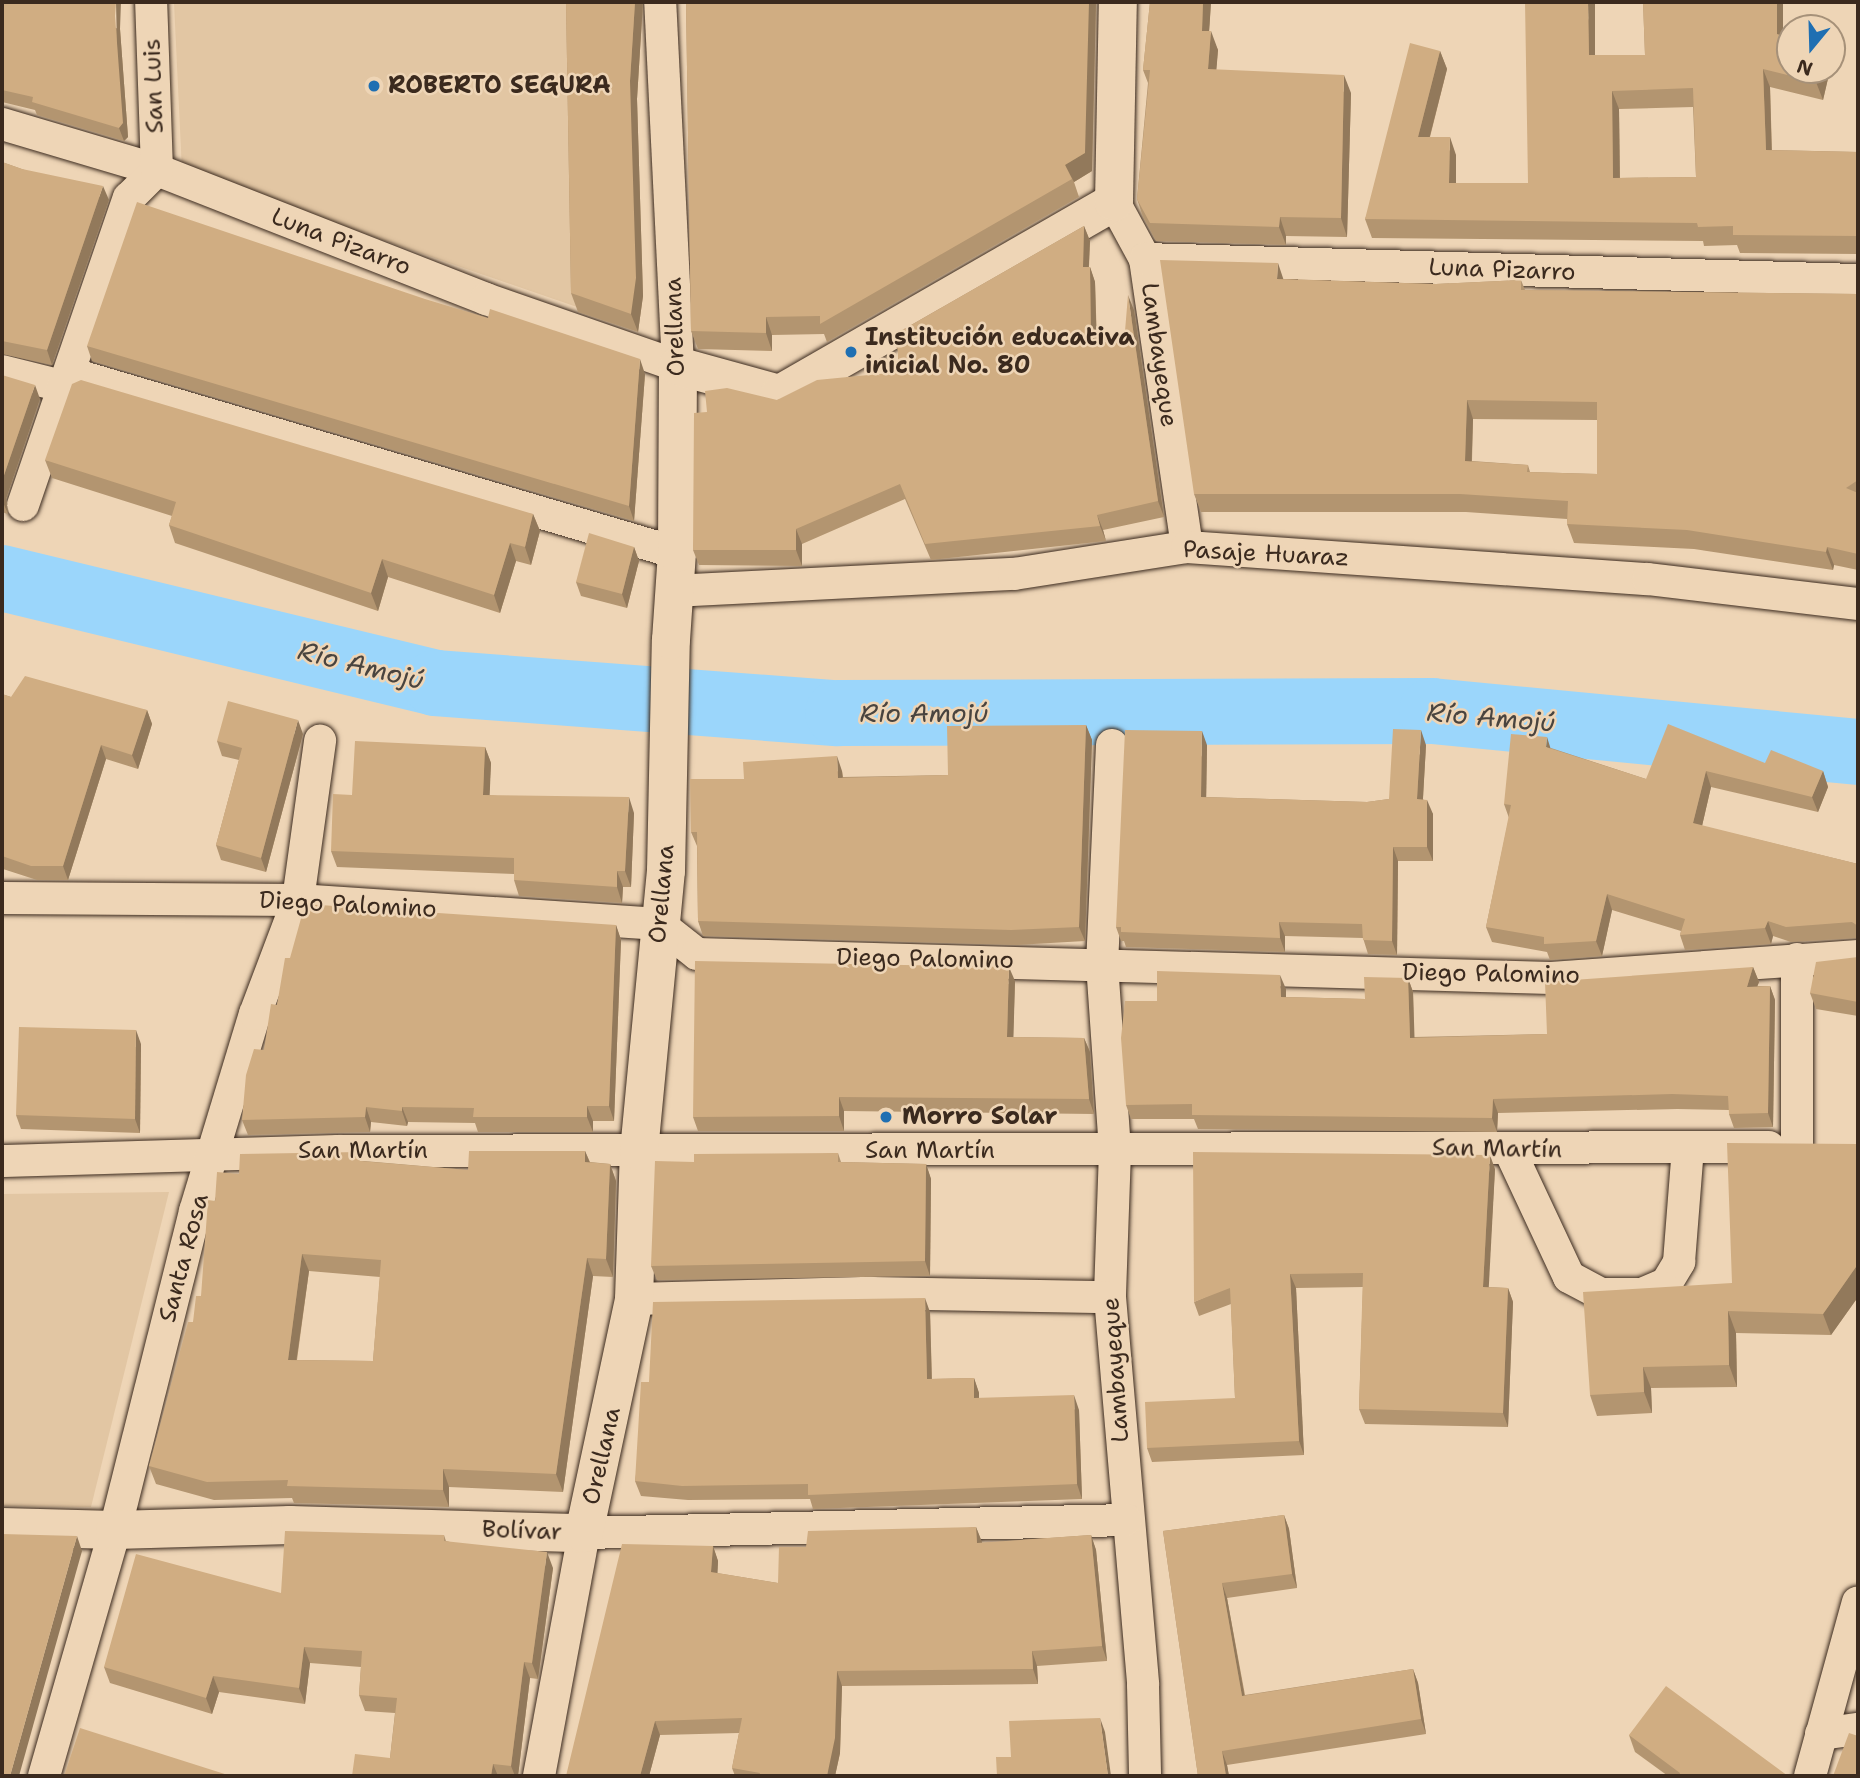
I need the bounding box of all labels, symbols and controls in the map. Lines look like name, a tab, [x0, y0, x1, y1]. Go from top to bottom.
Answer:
north arrow	[1776, 14, 1846, 84]
street label: San Luis	[138, 38, 170, 134]
text: N	[1793, 53, 1816, 82]
place label: ROBERTO SEGURA	[388, 72, 611, 100]
marker: ROBERTO SEGURA	[366, 78, 382, 94]
street label: Luna Pizarro	[267, 202, 415, 282]
street label: Luna Pizarro	[1428, 253, 1576, 287]
street label: Orellana	[659, 277, 691, 377]
street label: Lambayeque	[1135, 281, 1183, 429]
place label: Institución educativa inicial No. 80	[865, 324, 1135, 380]
marker: Institución educativa inicial No. 80	[843, 344, 859, 360]
street label: Pasaje Huaraz	[1182, 535, 1350, 573]
water label: Río Amojú	[295, 634, 427, 696]
water label: Río Amojú	[1426, 696, 1556, 738]
water label: Río Amojú	[860, 697, 988, 729]
street label: Orellana	[643, 843, 681, 945]
street label: Diego Palomino	[258, 886, 438, 924]
street label: Diego Palomino	[836, 943, 1014, 975]
street label: Diego Palomino	[1402, 958, 1580, 990]
place label: Morro Solar	[902, 1103, 1057, 1131]
marker: Morro Solar	[876, 1107, 896, 1127]
street label: San Martín	[1432, 1133, 1562, 1165]
street label: San Martín	[298, 1137, 428, 1165]
street label: San Martín	[865, 1137, 995, 1165]
street label: Santa Rosa	[153, 1191, 215, 1325]
street label: Lambayeque	[1097, 1296, 1135, 1444]
street label: Orellana	[577, 1404, 627, 1508]
street label: Bolívar	[481, 1515, 563, 1547]

